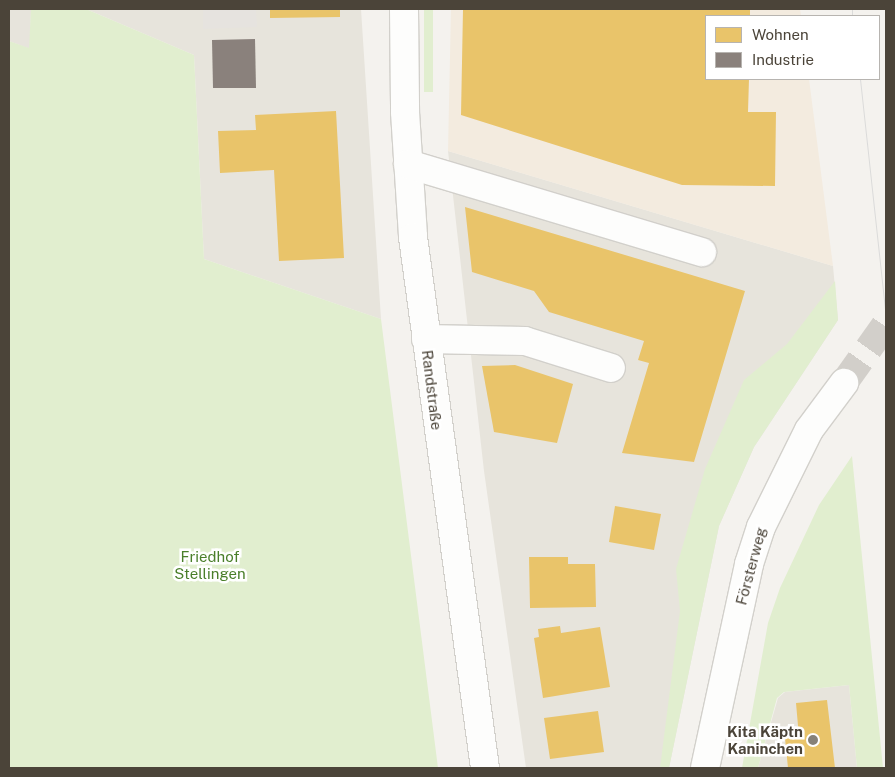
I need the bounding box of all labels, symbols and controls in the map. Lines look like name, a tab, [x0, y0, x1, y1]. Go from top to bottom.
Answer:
legend	[705, 15, 880, 80]
text: Wohnen	[752, 26, 809, 43]
text: Industrie	[752, 51, 814, 68]
street label: Randstraße	[418, 349, 446, 431]
street label: Försterweg	[732, 525, 770, 607]
park label: Friedhof Stellingen	[174, 547, 246, 582]
place label: Kita Käptn Kaninchen	[727, 722, 803, 757]
marker: Kita Käptn Kaninchen	[807, 734, 819, 746]

